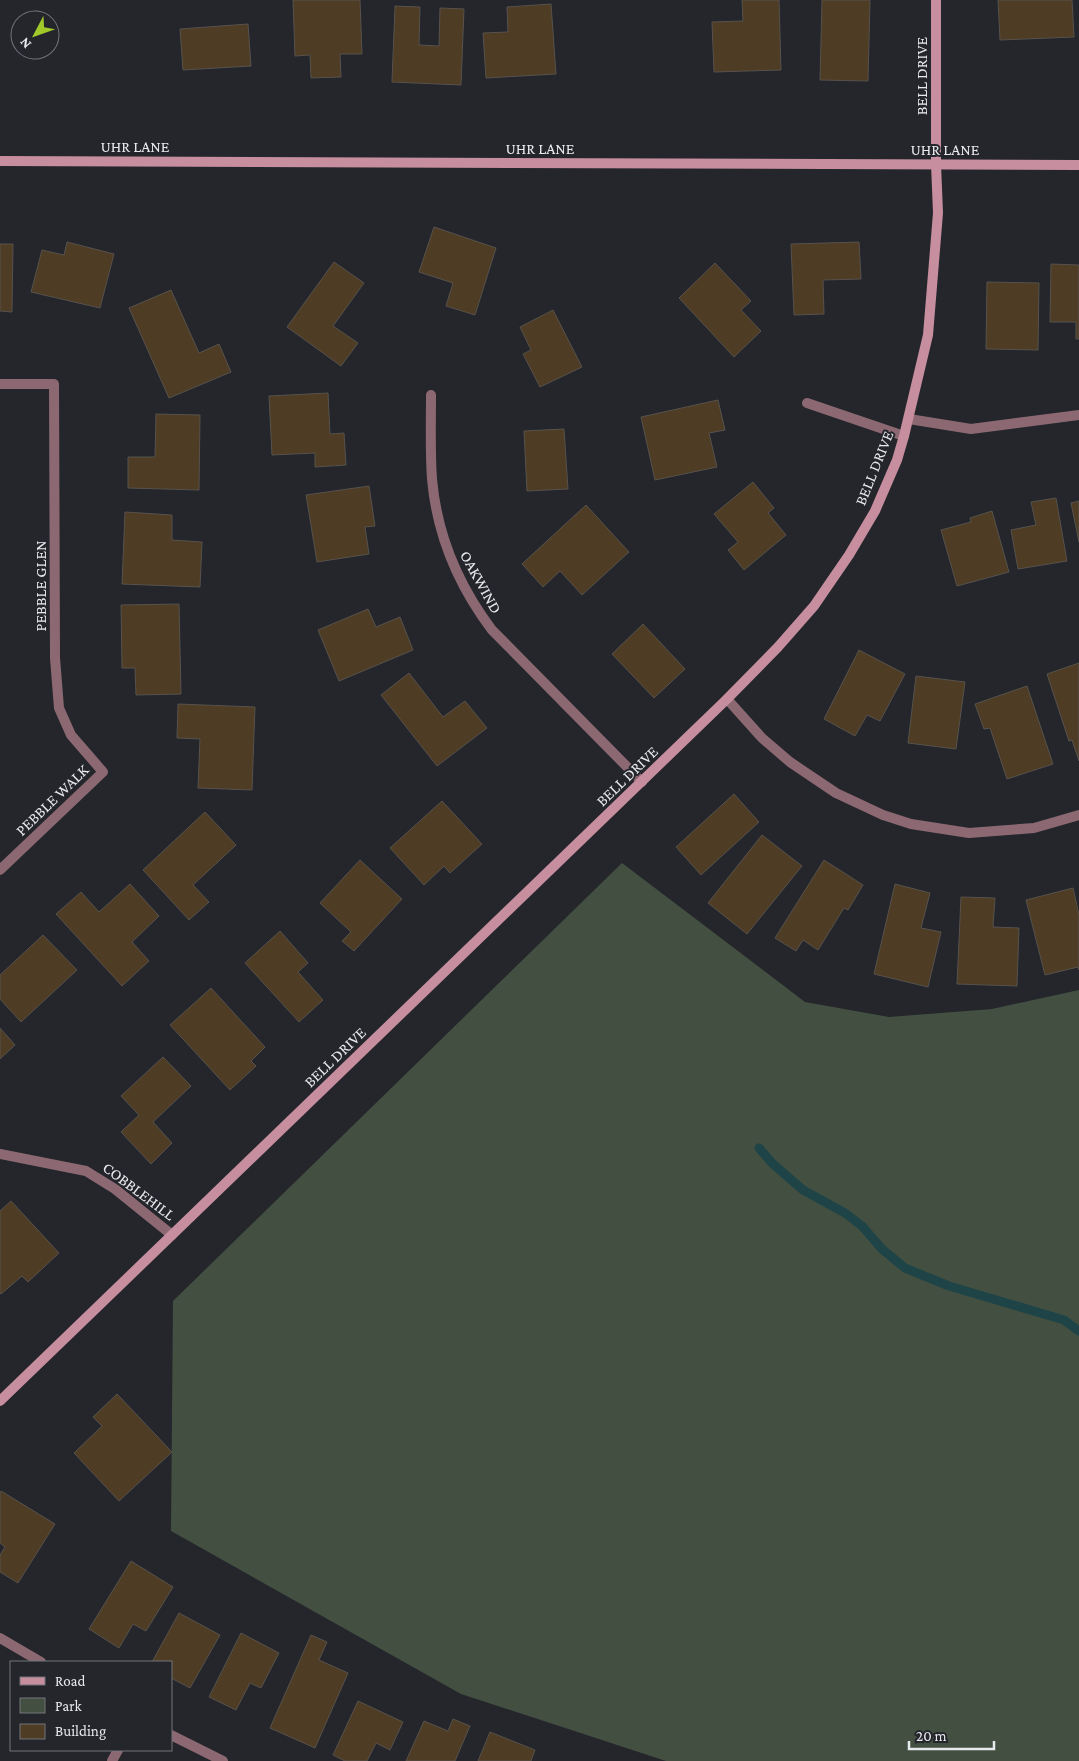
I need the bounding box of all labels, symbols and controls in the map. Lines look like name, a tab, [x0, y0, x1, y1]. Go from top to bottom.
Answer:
north arrow	[10, 10, 60, 60]
text: N	[16, 34, 34, 52]
street label: BELL DRIVE	[913, 36, 930, 115]
street label: UHR LANE	[100, 138, 170, 155]
street label: UHR LANE	[505, 140, 575, 157]
street label: UHR LANE	[910, 141, 980, 158]
street label: BELL DRIVE	[851, 428, 897, 508]
street label: PEBBLE GLEN	[32, 540, 49, 632]
street label: OAKWIND	[457, 548, 505, 616]
street label: BELL DRIVE	[593, 742, 661, 809]
street label: PEBBLE WALK	[12, 761, 92, 839]
street label: BELL DRIVE	[301, 1023, 369, 1090]
street label: COBBLEHILL	[100, 1158, 178, 1224]
legend	[10, 1661, 172, 1751]
text: Road	[55, 1673, 86, 1689]
text: Park	[55, 1698, 82, 1714]
scale bar	[909, 1718, 994, 1750]
text: Building	[55, 1723, 106, 1740]
text: 20 m	[916, 1728, 947, 1744]

